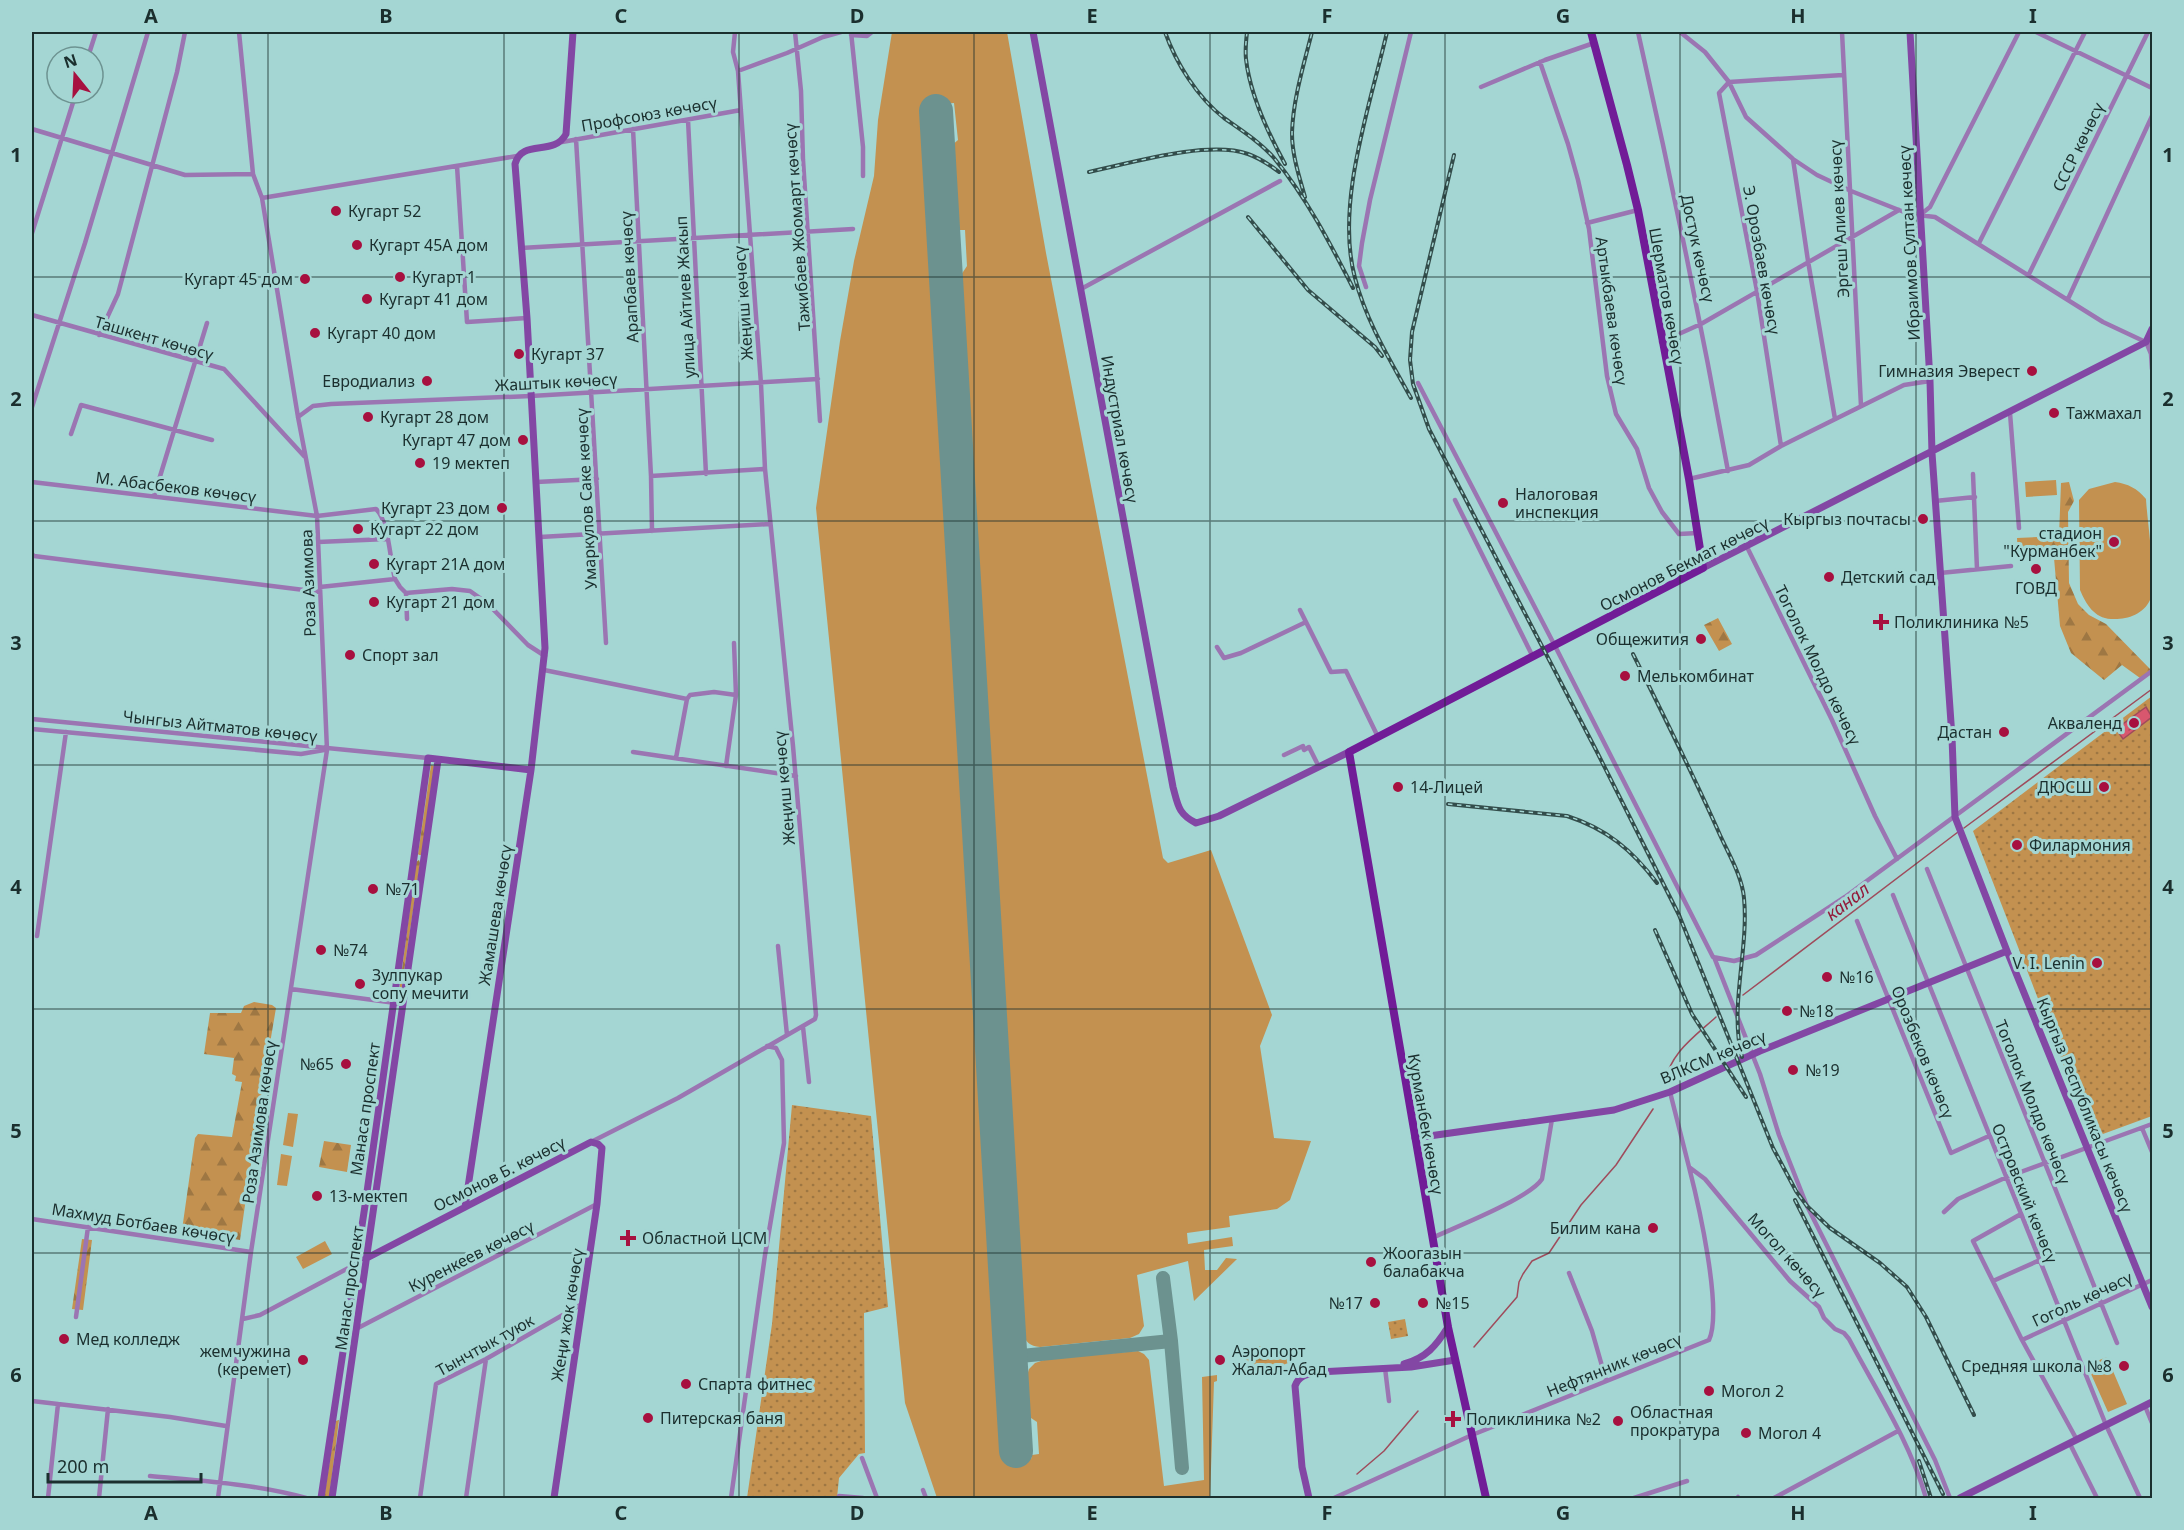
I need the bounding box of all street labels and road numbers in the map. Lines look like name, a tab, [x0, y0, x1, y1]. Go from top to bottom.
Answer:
street label: Профсоюз көчөсү	[579, 91, 719, 137]
street label: СССР көчөсү	[2047, 98, 2109, 195]
street label: Тажибаев Жоомарт көчөсү	[779, 122, 815, 331]
street label: Эргеш Алиев көчөсү	[1824, 138, 1854, 299]
street label: Ибраимов Султан көчөсү	[1893, 144, 1925, 341]
street label: Э. Орозбаев көчөсү	[1738, 184, 1786, 337]
street label: Достук көчөсү	[1676, 192, 1720, 305]
street label: Арапбаев көчөсү	[615, 210, 643, 343]
street label: улица Айтиев Жакып	[670, 215, 700, 379]
street label: Шерматов көчөсү	[1644, 226, 1690, 367]
street label: Артыкбаева көчөсү	[1591, 235, 1633, 388]
street label: Жеңиш көчөсү	[728, 244, 758, 361]
street label: Ташкент көчөсү	[92, 311, 217, 366]
street label: Индустриал көчөсү	[1096, 353, 1144, 505]
street label: Жаштык көчөсү	[494, 368, 619, 396]
street label: Умаркулов Саке көчөсү	[570, 407, 602, 590]
street label: М. Абасбеков көчөсү	[94, 466, 258, 508]
street label: Осмонов Бекмат көчөсү	[1596, 511, 1773, 616]
street label: Роза Азимова	[295, 529, 321, 637]
street label: Тоголок Молдо көчөсү	[1770, 581, 1867, 749]
street label: Чынгыз Айтматов көчөсү	[122, 705, 319, 747]
street label: Жеңиш көчөсү	[768, 729, 800, 846]
street label: Жамашева көчөсү	[473, 842, 517, 987]
street label: Орозбеков көчөсү	[1886, 982, 1960, 1122]
street label: Кыргыз Республикасы көчөсү	[2032, 994, 2139, 1217]
street label: Тоголок Молдо көчөсү	[1990, 1017, 2076, 1188]
street label: ВЛКСМ көчөсү	[1657, 1024, 1770, 1089]
street label: Роза Азимова көчөсү	[237, 1038, 281, 1205]
street label: Манаса проспект	[345, 1040, 385, 1177]
street label: Курманбек көчөсү	[1403, 1052, 1449, 1197]
street label: Островский көчөсү	[1987, 1120, 2063, 1267]
street label: Осмонов Б. көчөсү	[429, 1131, 570, 1217]
street label: Махмуд Ботбаев көчөсү	[50, 1198, 237, 1248]
street label: Могол көчөсү	[1743, 1208, 1831, 1303]
street label: Куренкеев көчөсү	[404, 1214, 538, 1297]
street label: Манас проспект	[329, 1224, 369, 1352]
street label: Жеңи жок көчөсү	[546, 1246, 589, 1383]
street label: Гоголь көчөсү	[2028, 1266, 2137, 1332]
street label: Тынчтык туюк	[432, 1309, 538, 1381]
street label: Нефтянник көчөсү	[1543, 1327, 1686, 1402]

